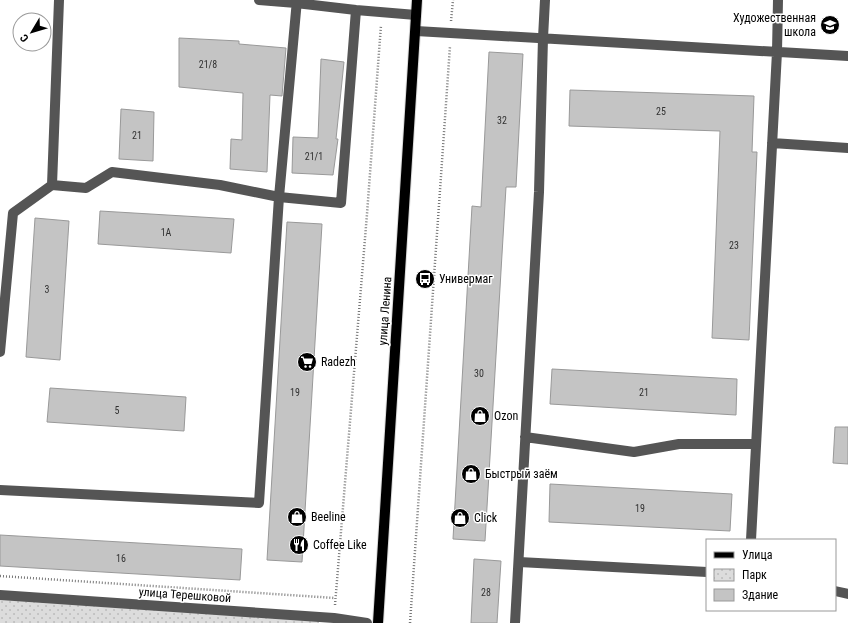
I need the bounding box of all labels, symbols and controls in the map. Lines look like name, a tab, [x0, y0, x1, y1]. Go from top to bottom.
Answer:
place label: Художественная школа	[733, 11, 816, 39]
north arrow	[12, 12, 52, 52]
school or university icon: Художественная школа	[819, 14, 841, 36]
text: С	[17, 31, 32, 44]
house number: 21/8	[199, 59, 217, 70]
house number: 25	[656, 106, 666, 117]
house number: 32	[497, 115, 507, 126]
house number: 21	[132, 130, 142, 141]
house number: 21/1	[305, 151, 323, 162]
house number: 1А	[161, 227, 172, 238]
house number: 23	[729, 240, 739, 251]
bus stop icon: Универмаг	[414, 268, 436, 290]
place label: Универмаг	[439, 272, 493, 286]
street label: улица Ленина	[376, 276, 394, 346]
house number: 3	[45, 284, 50, 295]
supermarket icon: Radezh	[296, 351, 318, 373]
place label: Radezh	[321, 355, 356, 369]
house number: 30	[474, 368, 484, 379]
house number: 19	[290, 387, 300, 398]
house number: 21	[639, 387, 649, 398]
house number: 5	[115, 405, 120, 416]
shop icon: Ozon	[469, 405, 491, 427]
place label: Ozon	[494, 409, 518, 423]
shop icon: Быстрый заём	[460, 463, 482, 485]
place label: Быстрый заём	[485, 467, 558, 481]
house number: 19	[635, 503, 645, 514]
shop icon: Beeline	[286, 506, 308, 528]
shop icon: Click	[449, 507, 471, 529]
place label: Beeline	[311, 510, 346, 524]
place label: Click	[474, 511, 498, 525]
restaurant icon: Coffee Like	[288, 534, 310, 556]
place label: Coffee Like	[313, 538, 367, 552]
legend	[706, 539, 836, 611]
text: Улица	[742, 548, 773, 562]
house number: 16	[116, 553, 126, 564]
text: Парк	[742, 568, 767, 582]
street label: улица Терешковой	[138, 585, 232, 605]
house number: 28	[481, 587, 491, 598]
text: Здание	[742, 588, 779, 602]

